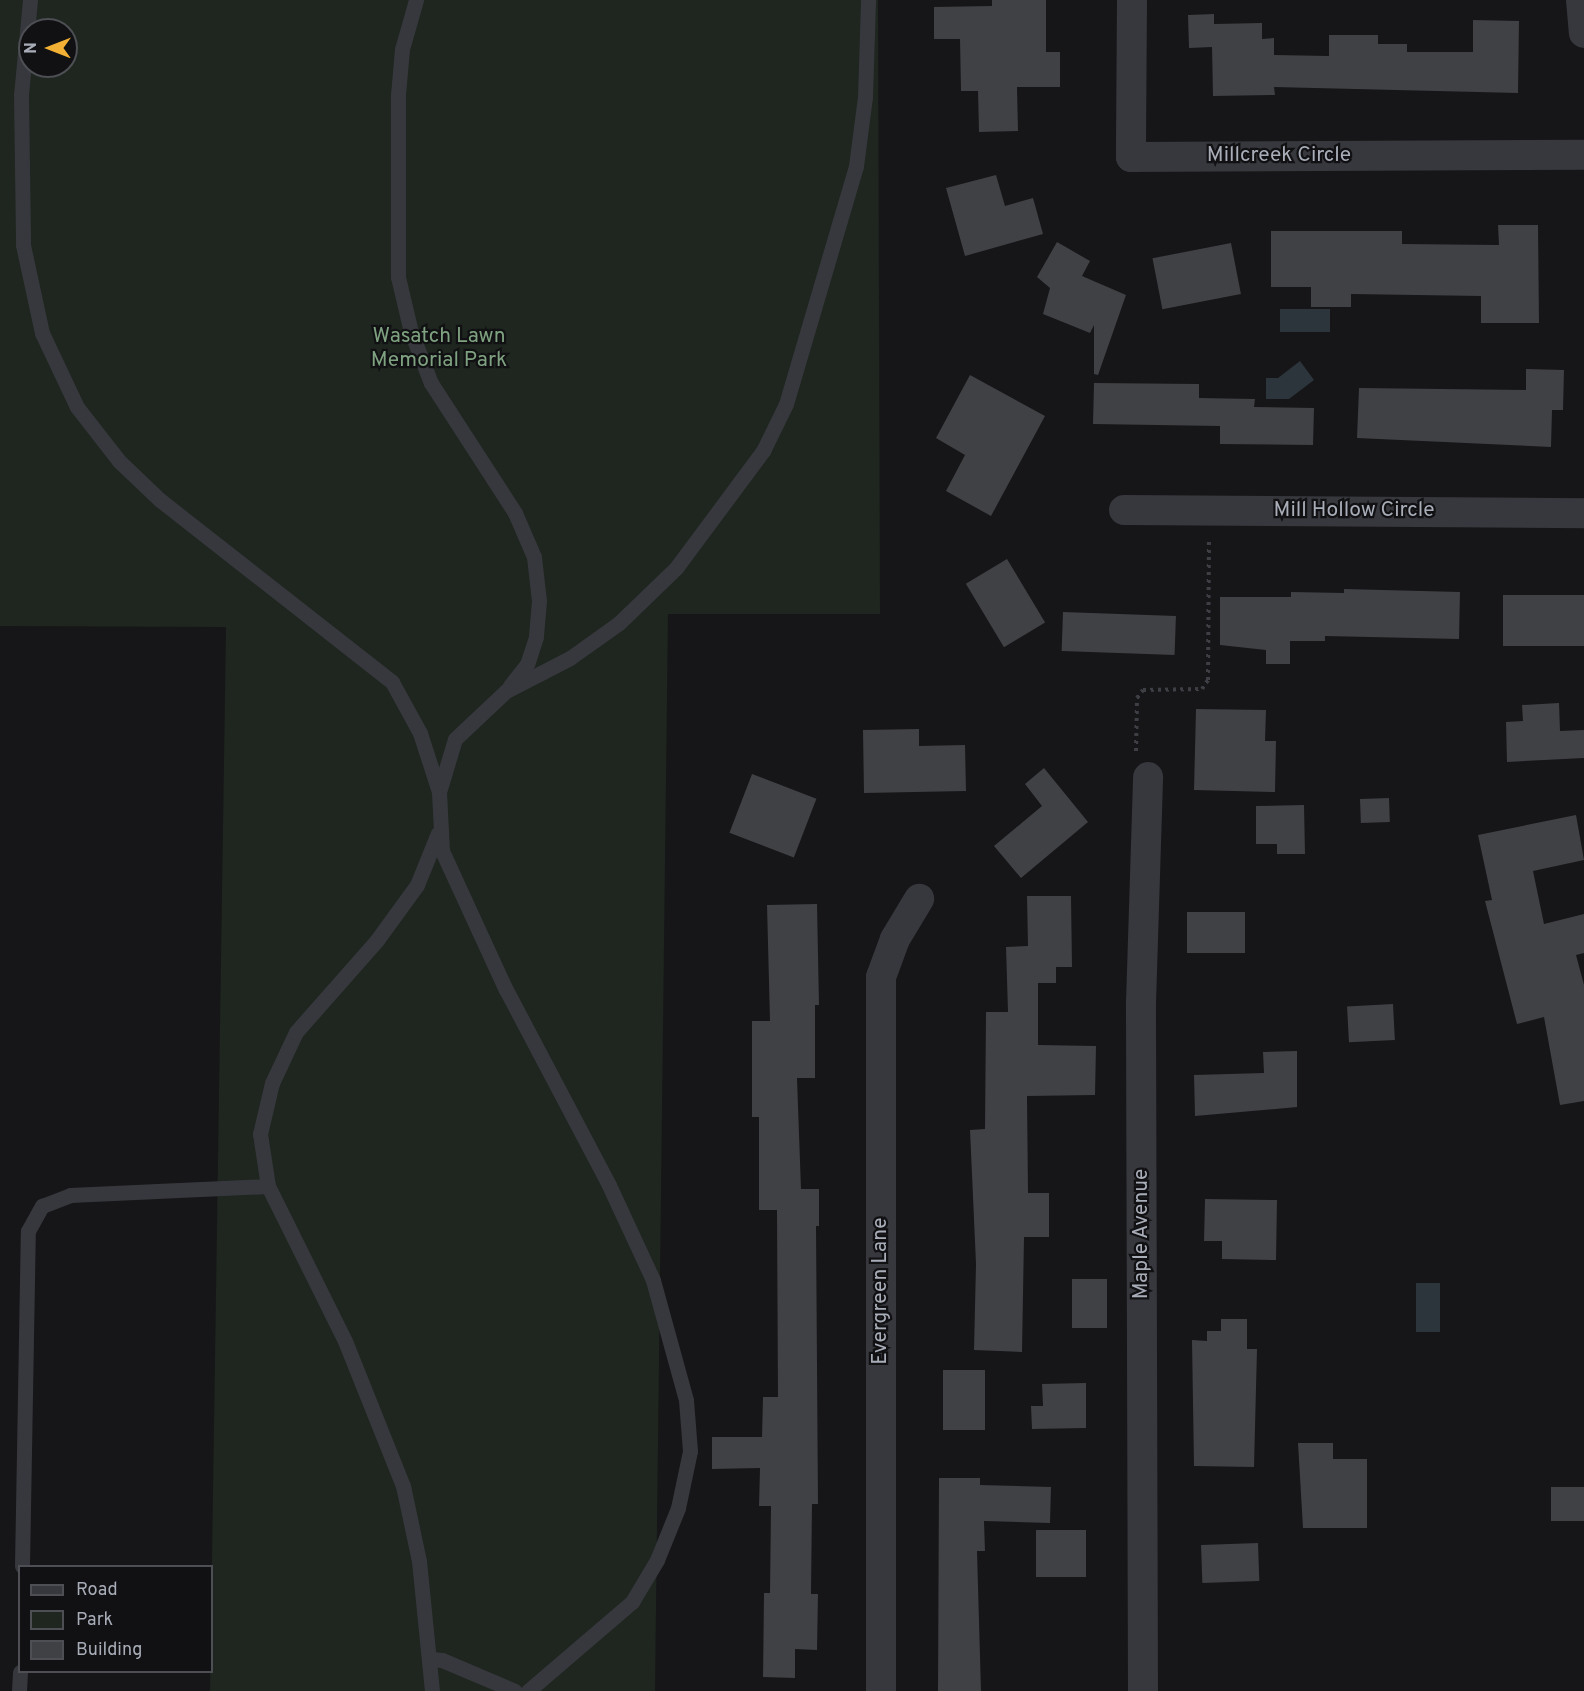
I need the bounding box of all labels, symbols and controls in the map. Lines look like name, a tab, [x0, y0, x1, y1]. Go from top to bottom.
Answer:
north arrow	[18, 18, 78, 78]
text: N	[22, 42, 42, 54]
street label: Millcreek Circle	[1207, 143, 1351, 169]
park label: Wasatch Lawn Memorial Park	[371, 324, 507, 374]
street label: Mill Hollow Circle	[1274, 498, 1434, 524]
street label: Maple Avenue	[1129, 1168, 1155, 1300]
street label: Evergreen Lane	[868, 1217, 894, 1365]
legend	[18, 1565, 213, 1673]
text: Road	[76, 1579, 118, 1602]
text: Park	[76, 1609, 113, 1632]
text: Building	[76, 1639, 142, 1662]

